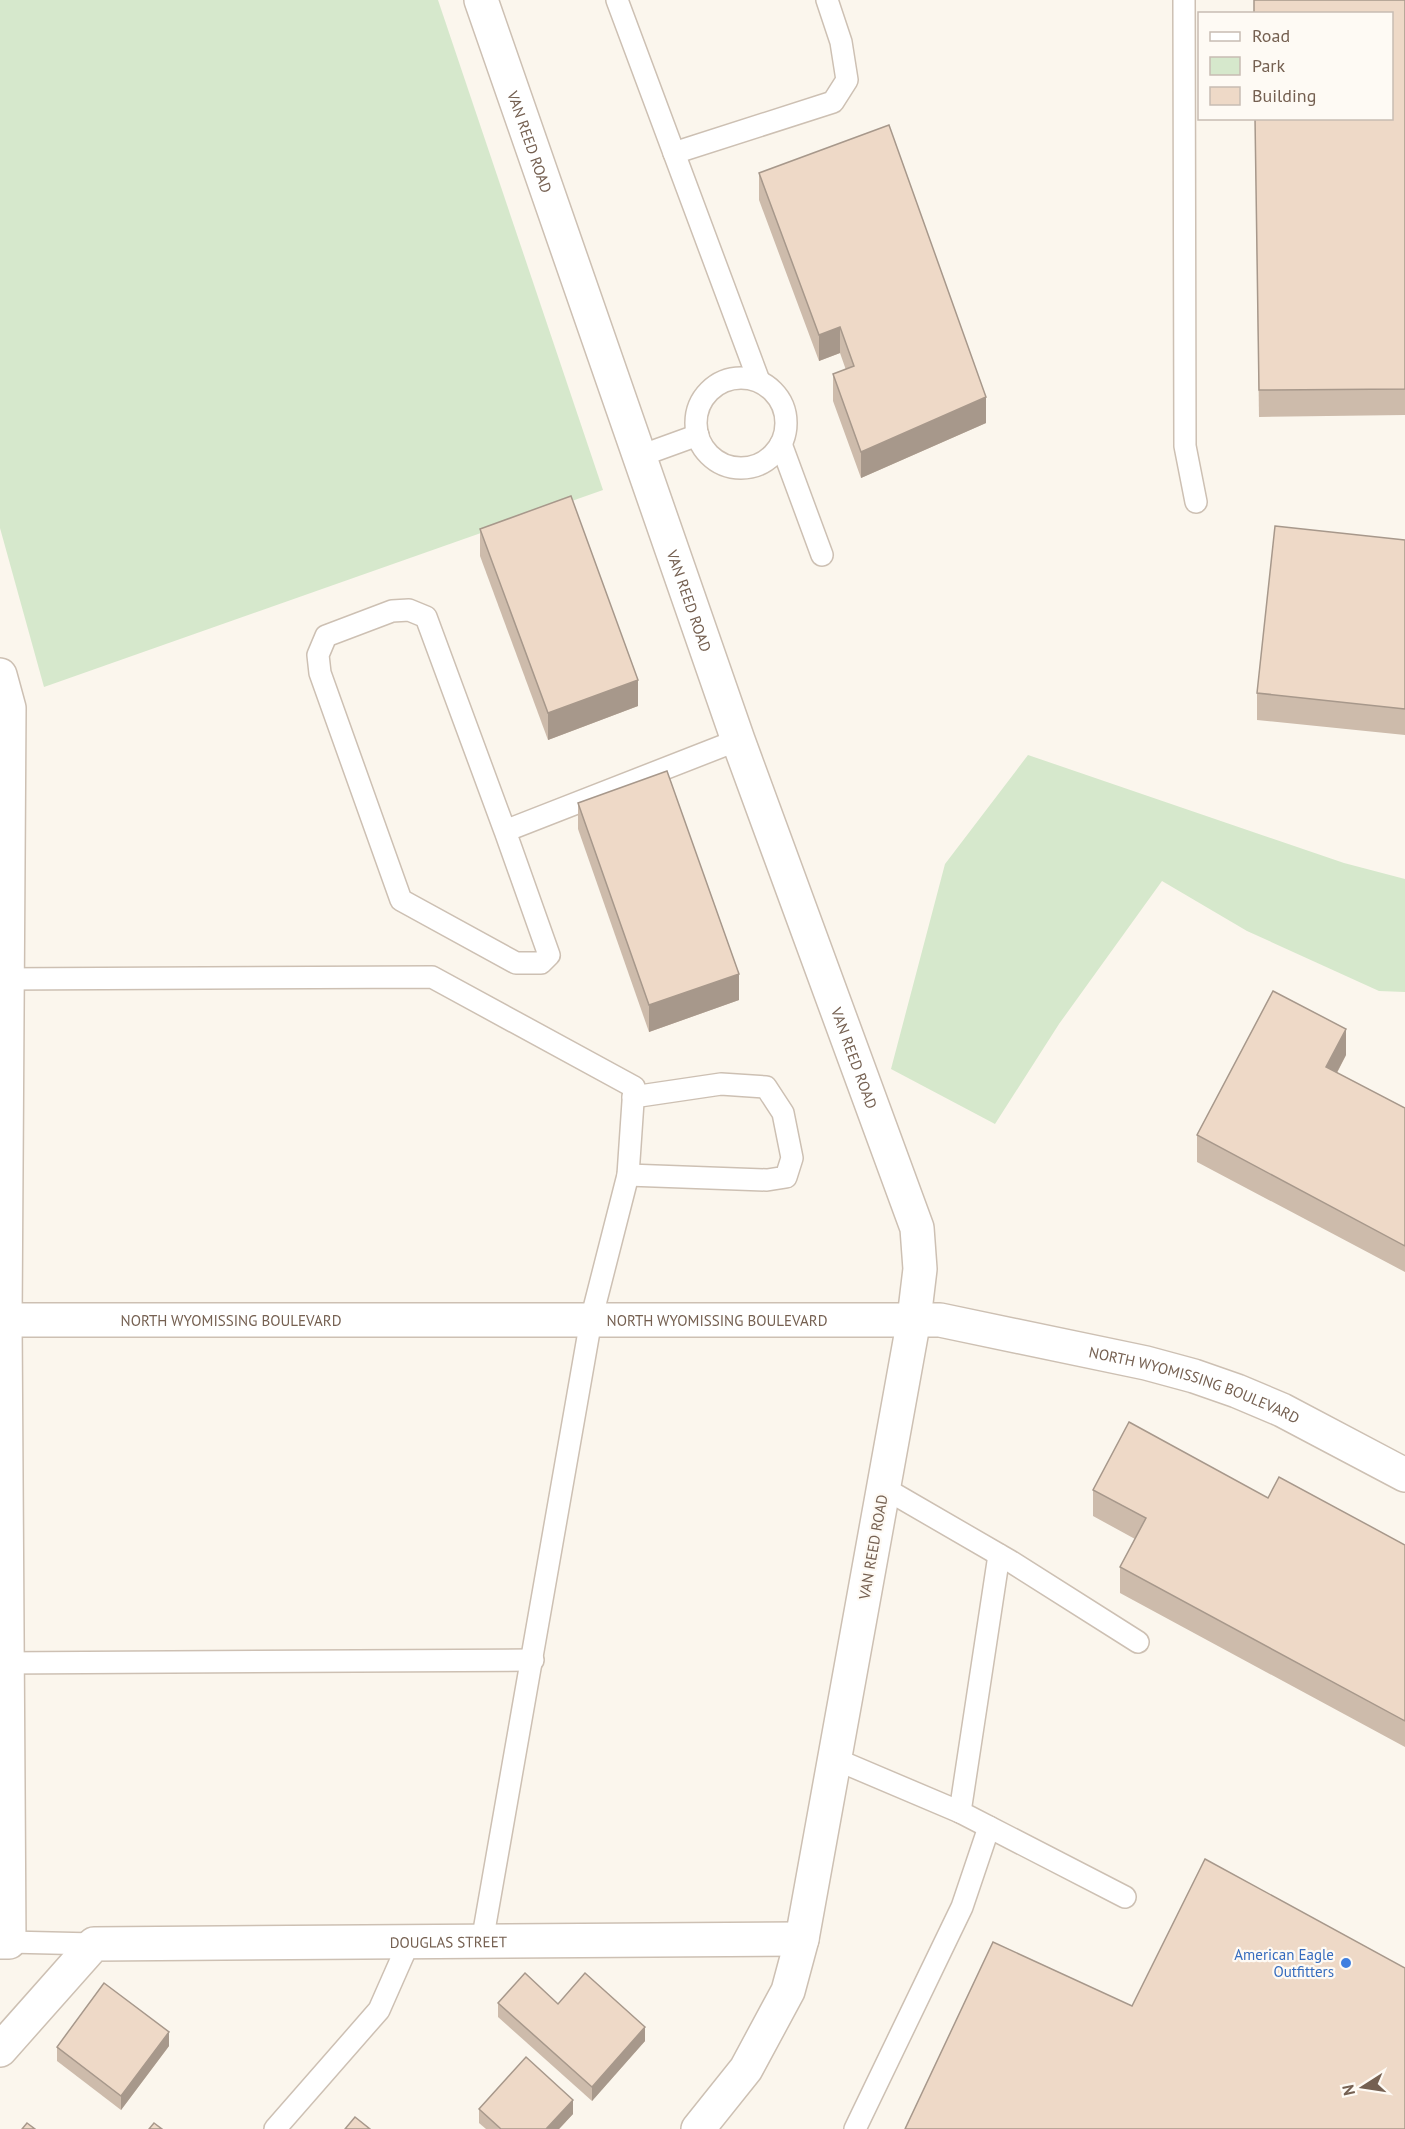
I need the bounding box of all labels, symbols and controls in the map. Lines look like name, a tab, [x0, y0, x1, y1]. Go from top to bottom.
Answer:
legend	[1198, 12, 1393, 120]
text: Road	[1252, 24, 1290, 47]
text: Park	[1252, 54, 1285, 77]
text: Building	[1252, 84, 1316, 107]
street label: VAN REED ROAD	[503, 87, 557, 195]
street label: VAN REED ROAD	[663, 546, 716, 654]
street label: VAN REED ROAD	[827, 1004, 882, 1111]
street label: NORTH WYOMISSING BOULEVARD	[121, 1311, 341, 1330]
street label: NORTH WYOMISSING BOULEVARD	[607, 1311, 827, 1330]
street label: NORTH WYOMISSING BOULEVARD	[1087, 1342, 1303, 1427]
street label: VAN REED ROAD	[854, 1493, 892, 1602]
street label: DOUGLAS STREET	[390, 1932, 508, 1951]
place label: American Eagle Outfitters	[1234, 1945, 1334, 1981]
marker: American Eagle Outfitters	[1339, 1956, 1353, 1970]
north arrow	[1333, 2057, 1393, 2117]
text: N	[1337, 2083, 1359, 2097]

